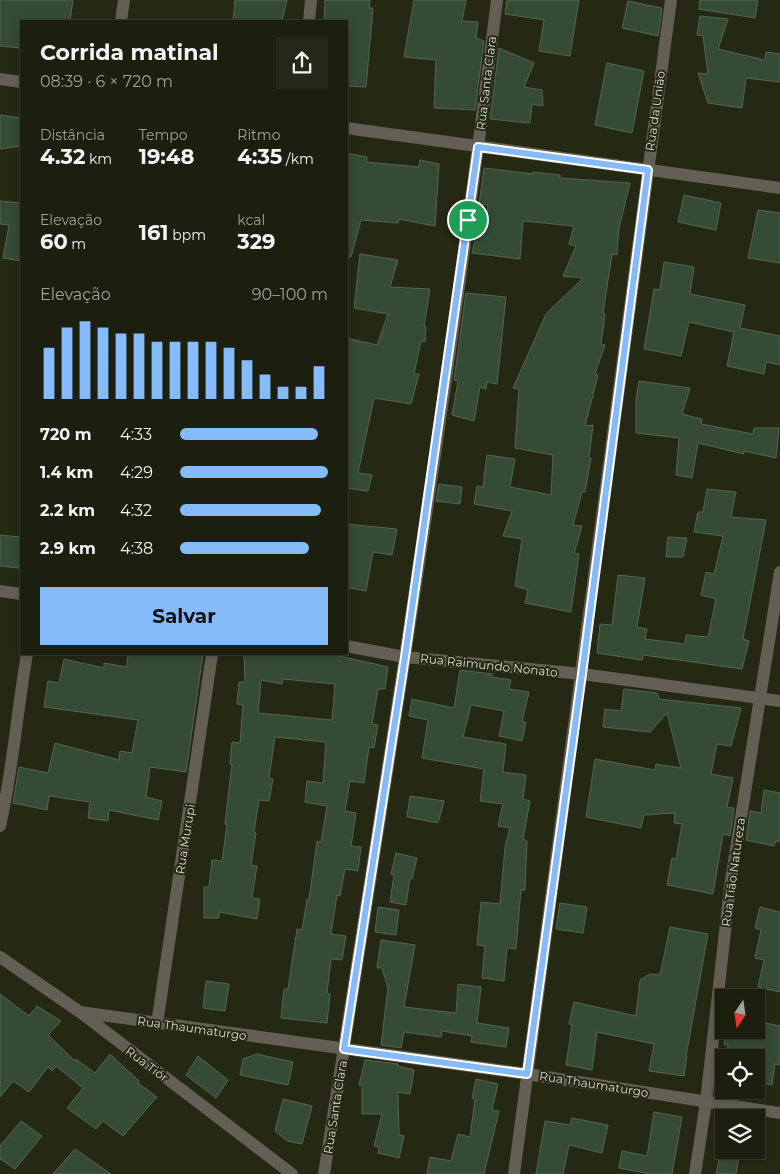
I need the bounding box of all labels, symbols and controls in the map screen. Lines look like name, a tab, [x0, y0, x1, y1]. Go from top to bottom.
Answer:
street label: Rua Santa Clara	[473, 35, 499, 131]
button: share	[276, 37, 328, 89]
text: Corrida matinal	[40, 39, 219, 66]
street label: Rua da União	[642, 70, 668, 152]
text: 08:39 · 6 × 720 m	[40, 72, 173, 91]
text: Distância	[40, 126, 105, 144]
text: Tempo	[139, 126, 188, 144]
text: Ritmo	[237, 126, 280, 144]
text: 4.32	[40, 144, 85, 169]
text: 19:48	[139, 144, 194, 169]
text: 4:35	[237, 144, 282, 169]
text: km	[85, 150, 112, 168]
text: /km	[282, 150, 314, 168]
pin	[447, 199, 489, 241]
icon: arrive	[454, 206, 482, 234]
text: Elevação	[40, 211, 102, 229]
text: kcal	[237, 211, 265, 229]
text: 161	[139, 220, 169, 245]
text: bpm	[169, 226, 206, 244]
text: 60	[40, 229, 68, 254]
text: 329	[237, 229, 275, 254]
text: m	[68, 235, 86, 253]
text: Elevação	[40, 285, 111, 304]
text: 90–100 m	[252, 285, 328, 304]
text: 720 m	[40, 425, 92, 444]
text: 4:33	[120, 425, 152, 444]
text: 1.4 km	[40, 463, 93, 482]
text: 4:29	[120, 463, 153, 482]
text: 2.2 km	[40, 501, 95, 520]
text: 4:32	[120, 501, 152, 520]
text: 2.9 km	[40, 539, 96, 558]
text: 4:38	[120, 539, 153, 558]
button: Salvar	[40, 587, 328, 645]
street label: Rua Raimundo Nonato	[419, 650, 559, 680]
street label: Rua Murupi	[172, 803, 198, 875]
street label: Rua Tião Natureza	[718, 817, 748, 927]
north arrow	[715, 989, 765, 1039]
map controls	[715, 989, 765, 1159]
street label: Rua Thaumaturgo	[136, 1013, 248, 1043]
street label: Rua Tiór	[123, 1043, 171, 1085]
button: locate	[715, 1049, 765, 1099]
street label: Rua Santa Clara	[320, 1059, 350, 1155]
street label: Rua Thaumaturgo	[538, 1068, 650, 1100]
button: layers	[715, 1109, 765, 1159]

